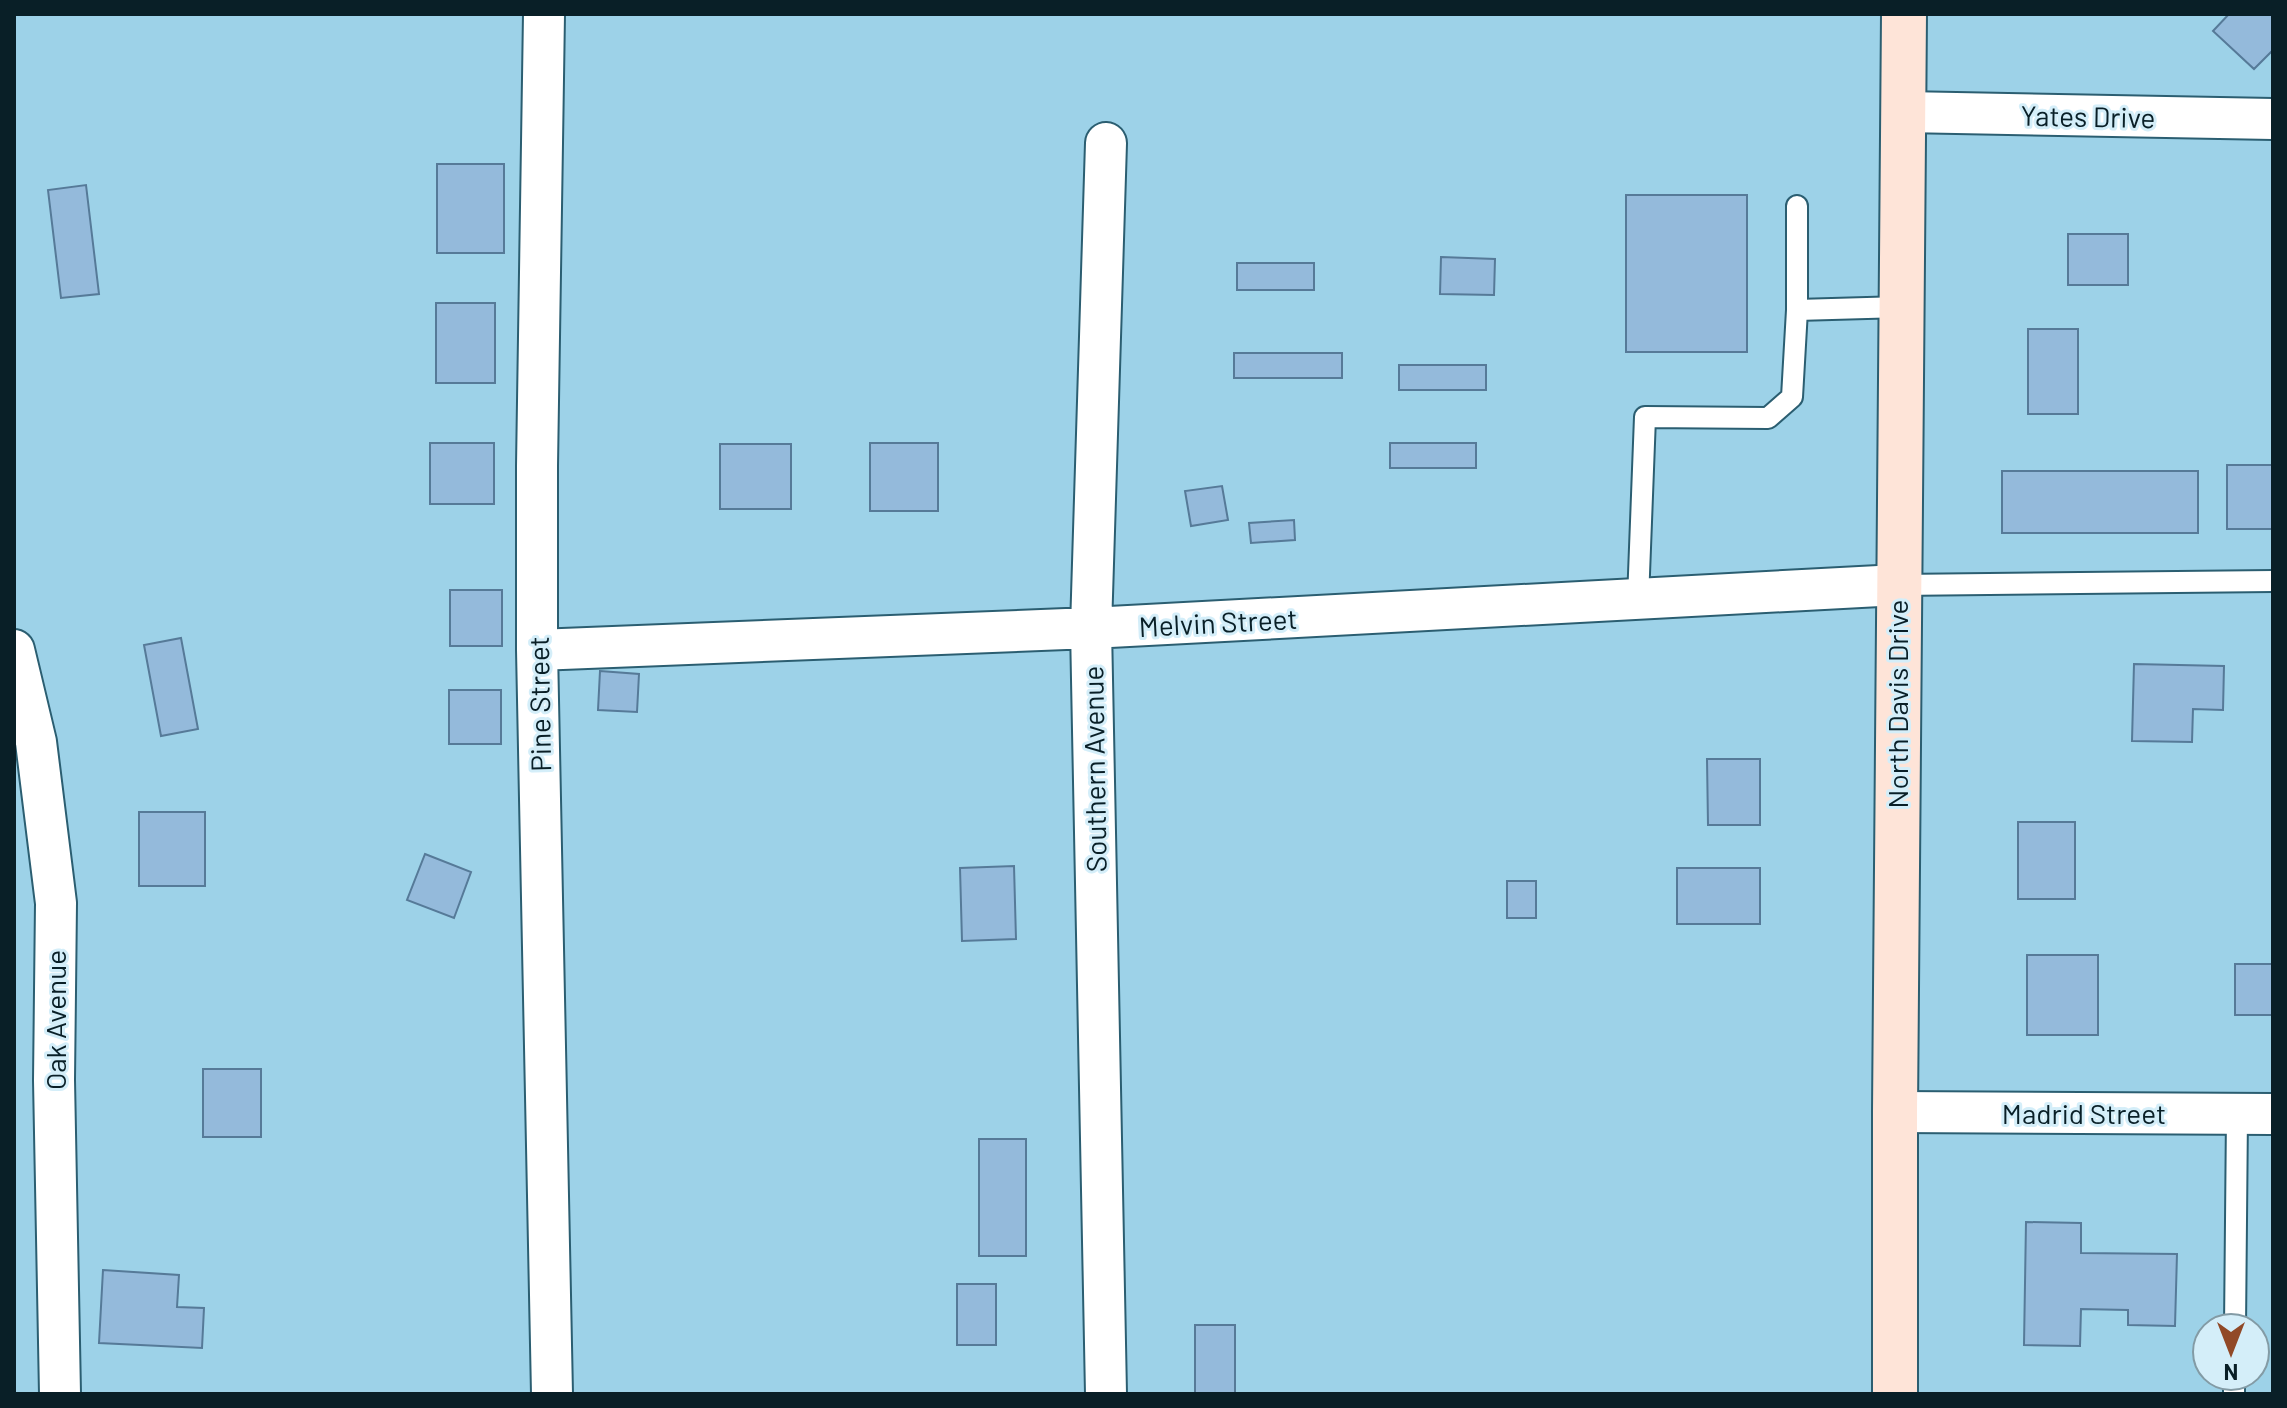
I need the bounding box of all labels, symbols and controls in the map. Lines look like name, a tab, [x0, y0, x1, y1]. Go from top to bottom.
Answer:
street label: Yates Drive	[2020, 98, 2156, 134]
street label: North Davis Drive	[1880, 600, 1914, 808]
street label: Melvin Street	[1138, 601, 1298, 643]
street label: Pine Street	[521, 636, 557, 772]
street label: Southern Avenue	[1075, 665, 1113, 873]
street label: Oak Avenue	[38, 950, 72, 1090]
street label: Madrid Street	[2002, 1096, 2166, 1130]
north arrow	[2191, 1312, 2271, 1392]
text: N	[2224, 1360, 2238, 1386]

